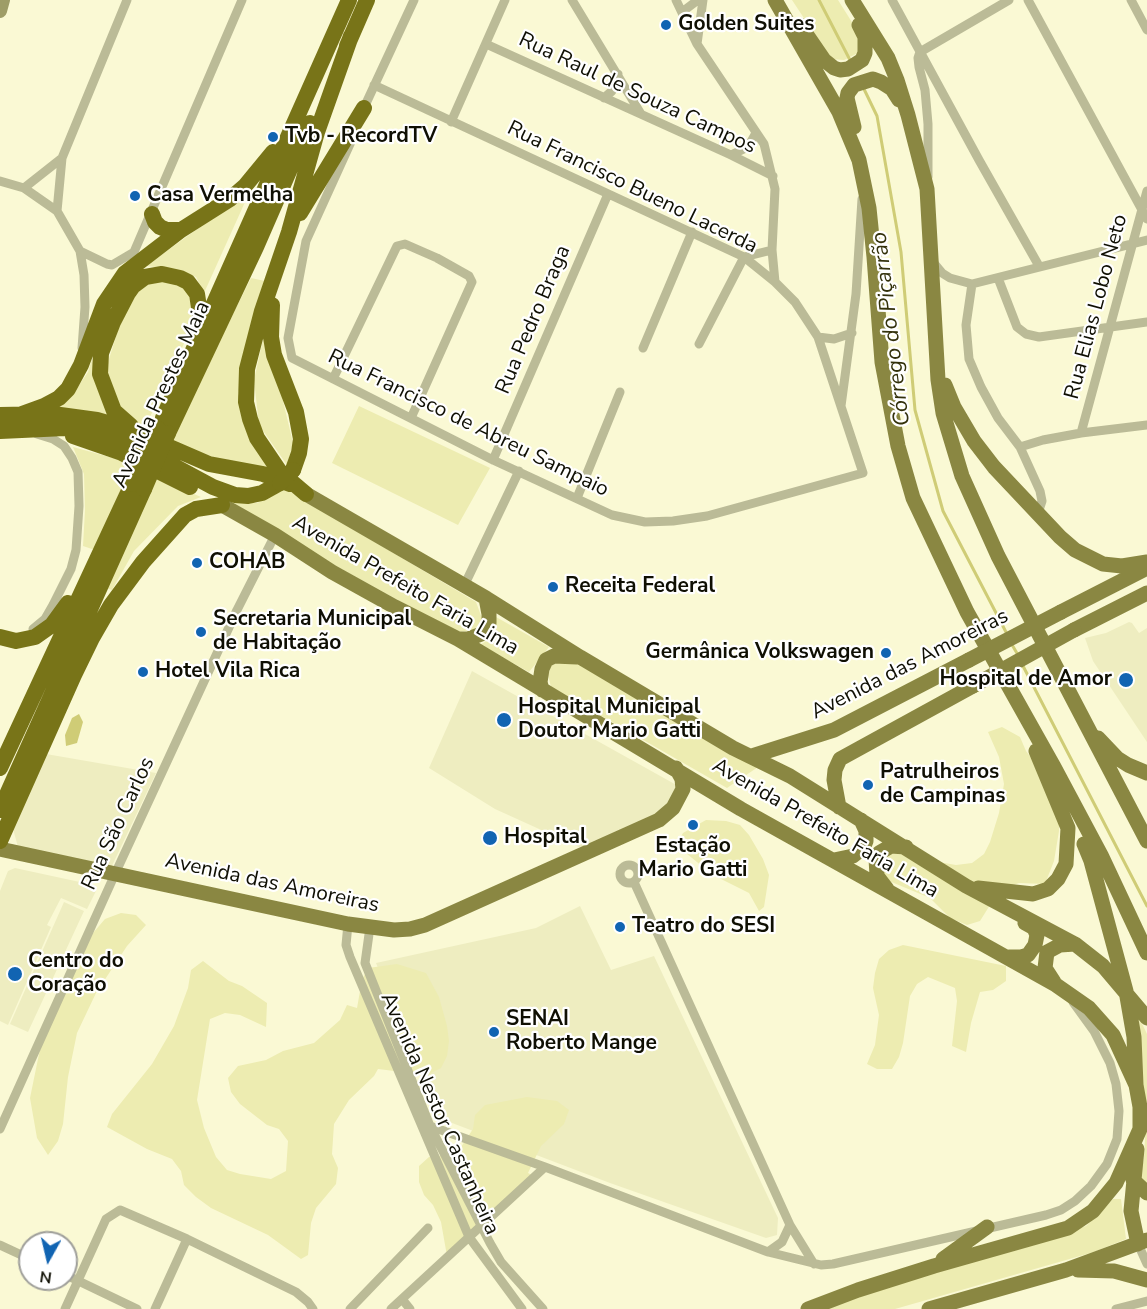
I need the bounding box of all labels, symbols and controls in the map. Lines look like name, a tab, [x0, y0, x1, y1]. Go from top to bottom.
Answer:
place label: Golden Suites	[678, 12, 814, 38]
marker: Golden Suites	[659, 18, 673, 32]
street label: Rua Raul de Souza Campos	[514, 28, 760, 160]
street label: Rua Francisco Bueno Lacerda	[503, 116, 761, 260]
place label: Tvb - RecordTV	[285, 124, 437, 150]
marker: Tvb - RecordTV	[266, 130, 280, 144]
place label: Casa Vermelha	[147, 183, 293, 209]
marker: Casa Vermelha	[128, 189, 142, 203]
street label: Rua Elias Lobo Neto	[1060, 212, 1134, 402]
water label: Córrego do Piçarrão	[867, 230, 917, 428]
street label: Rua Pedro Braga	[491, 242, 577, 398]
street label: Avenida Prestes Maia	[108, 298, 216, 492]
street label: Rua Francisco de Abreu Sampaio	[323, 345, 613, 503]
street label: Avenida Prefeito Faria Lima	[287, 511, 523, 661]
place label: COHAB	[209, 550, 286, 576]
marker: COHAB	[190, 556, 204, 570]
place label: Receita Federal	[565, 574, 715, 600]
marker: Receita Federal	[546, 580, 560, 594]
street label: Avenida das Amoreiras	[807, 604, 1013, 726]
place label: Secretaria Municipal de Habitação	[213, 607, 411, 657]
marker: Secretaria Municipal de Habitação	[194, 625, 208, 639]
place label: Germânica Volkswagen	[645, 640, 874, 666]
marker: Germânica Volkswagen	[879, 646, 893, 660]
place label: Hotel Vila Rica	[155, 659, 300, 685]
marker: Hotel Vila Rica	[136, 665, 150, 679]
place label: Hospital de Amor	[940, 667, 1112, 693]
marker: Hospital de Amor	[1117, 671, 1135, 689]
place label: Hospital Municipal Doutor Mario Gatti	[518, 695, 701, 745]
marker: Hospital Municipal Doutor Mario Gatti	[495, 711, 513, 729]
street label: Rua São Carlos	[77, 754, 161, 894]
street label: Avenida Prefeito Faria Lima	[707, 754, 943, 904]
place label: Patrulheiros de Campinas	[880, 760, 1005, 810]
marker: Patrulheiros de Campinas	[861, 778, 875, 792]
marker: Estação Mario Gatti	[686, 818, 700, 832]
place label: Hospital	[504, 825, 587, 851]
marker: Hospital	[481, 829, 499, 847]
place label: Estação Mario Gatti	[639, 834, 747, 884]
street label: Avenida das Amoreiras	[163, 849, 381, 919]
place label: Teatro do SESI	[632, 914, 775, 940]
marker: Teatro do SESI	[613, 920, 627, 934]
place label: Centro do Coração	[28, 949, 124, 999]
marker: Centro do Coração	[6, 965, 24, 983]
street label: Avenida Nestor Castanheira	[374, 989, 504, 1239]
place label: SENAI Roberto Mange	[506, 1007, 657, 1057]
marker: SENAI Roberto Mange	[487, 1025, 501, 1039]
north arrow	[18, 1231, 78, 1291]
text: N	[38, 1265, 53, 1289]

